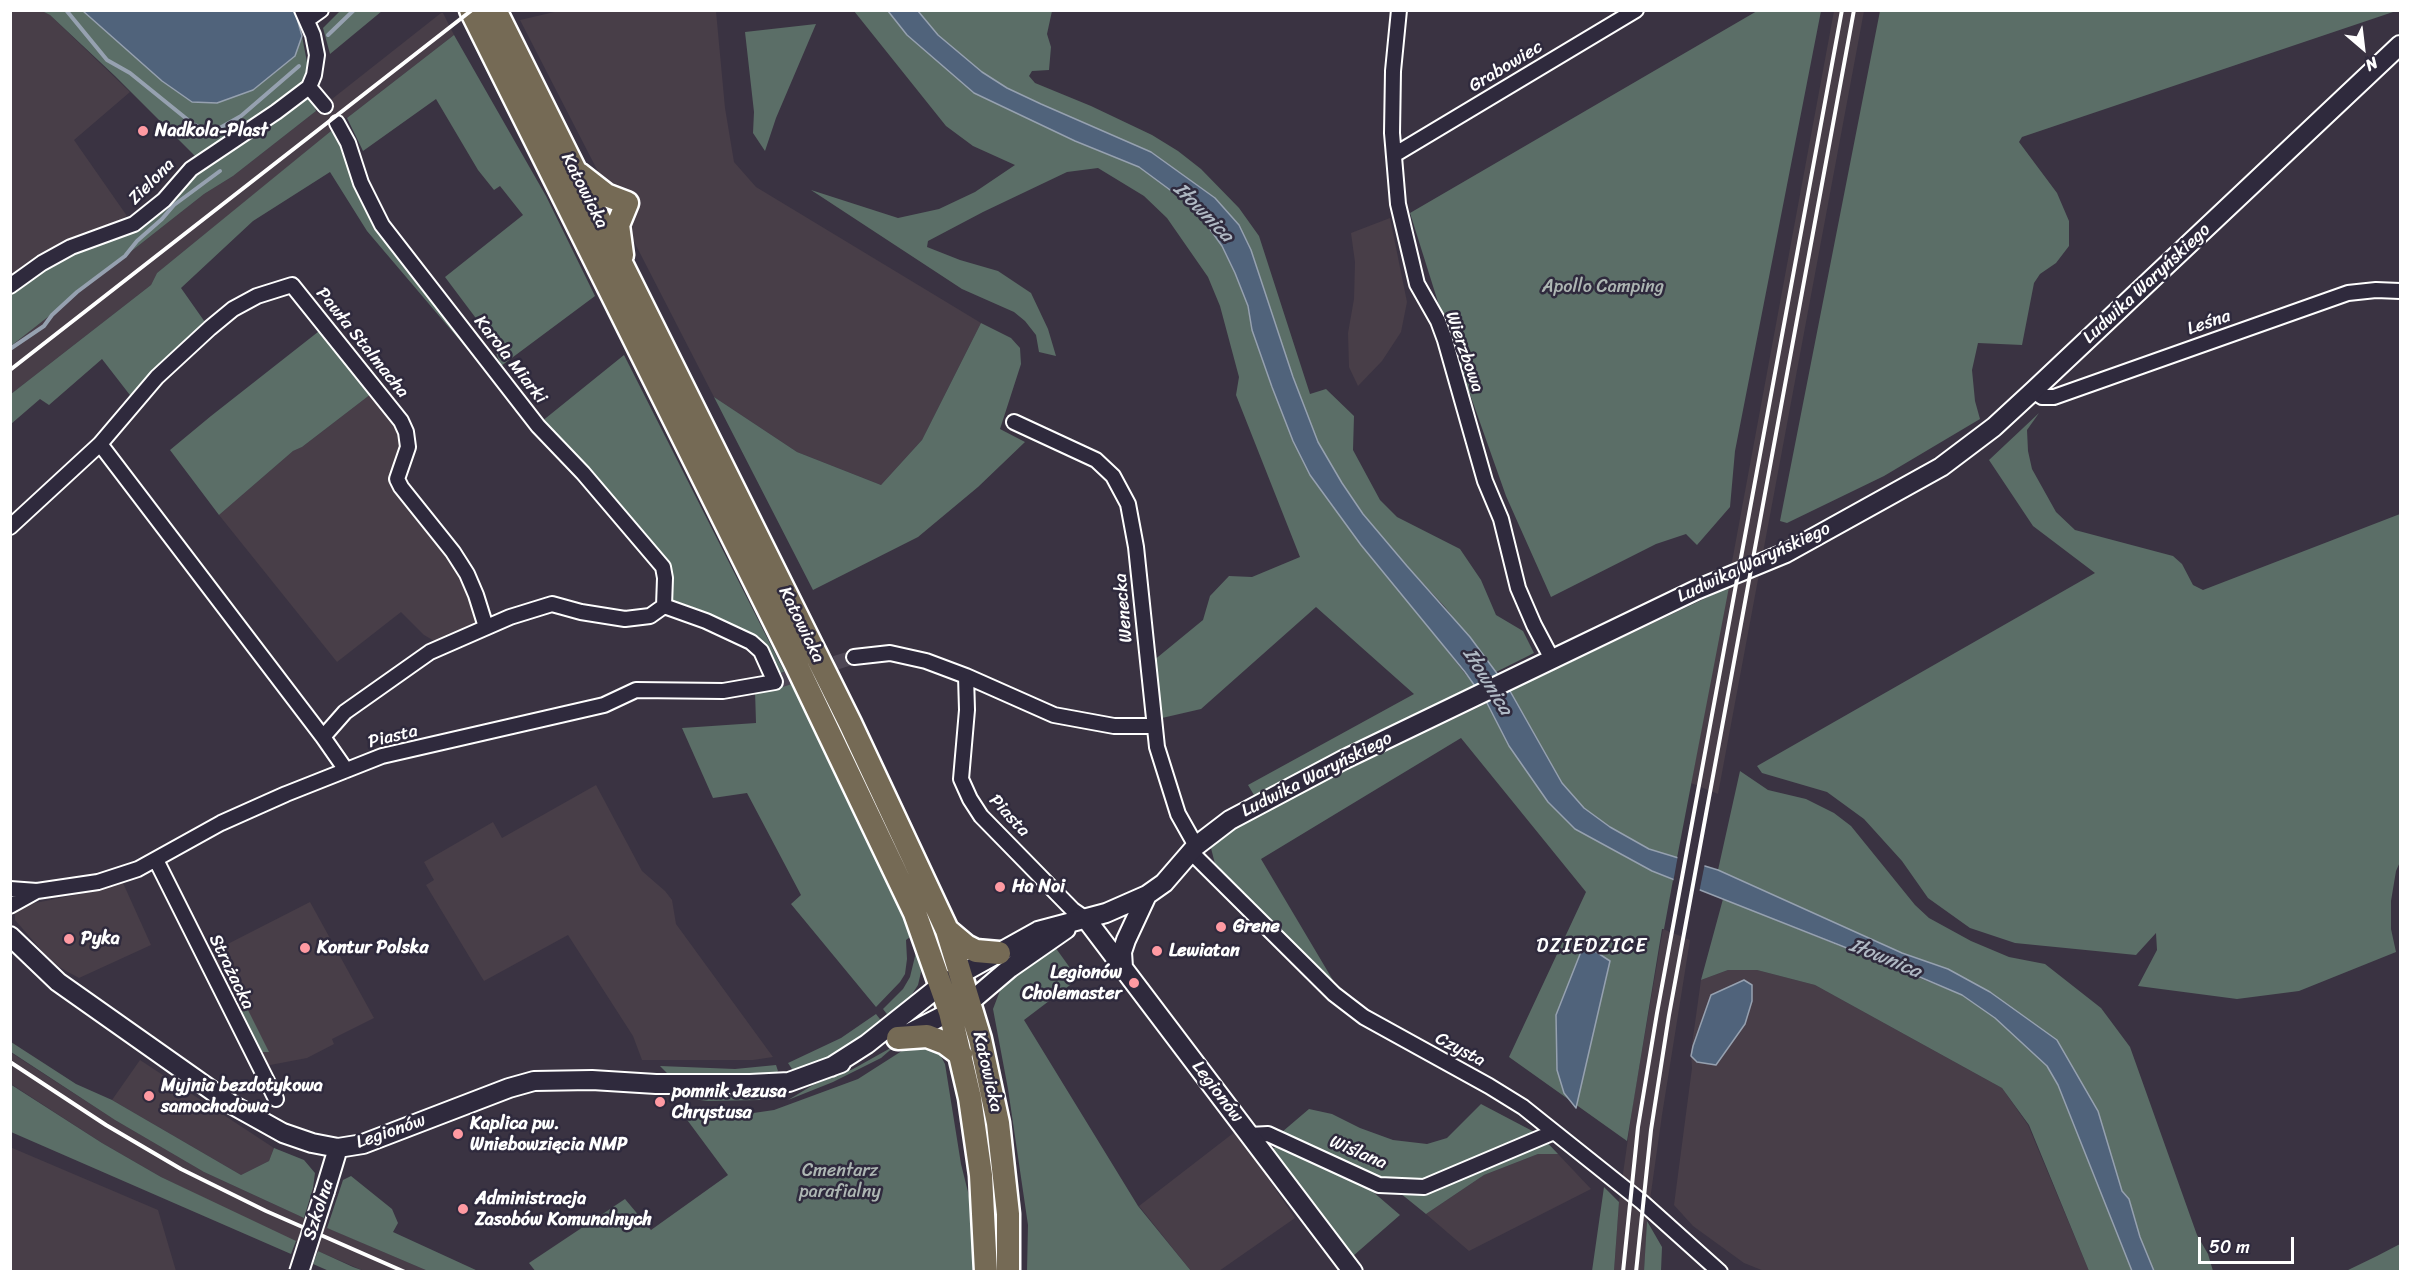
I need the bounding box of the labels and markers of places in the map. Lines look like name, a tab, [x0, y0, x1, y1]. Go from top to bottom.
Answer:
place label: Nadkola-Plast	[155, 120, 268, 142]
marker: Nadkola-Plast	[136, 124, 150, 138]
place label: Ha Noi	[1012, 876, 1065, 898]
marker: Ha Noi	[993, 880, 1007, 894]
place label: Grene	[1233, 916, 1280, 938]
marker: Grene	[1214, 920, 1228, 934]
place label: Pyka	[81, 928, 120, 950]
marker: Pyka	[62, 932, 76, 946]
place label: Kontur Polska	[317, 937, 428, 959]
place label: Lewiatan	[1169, 940, 1240, 962]
marker: Kontur Polska	[298, 941, 312, 955]
marker: Lewiatan	[1150, 944, 1164, 958]
place label: Legionów Cholemaster	[1022, 962, 1122, 1004]
marker: Legionów Cholemaster	[1127, 976, 1141, 990]
place label: Myjnia bezdotykowa samochodowa	[161, 1075, 323, 1118]
place label: pomnik Jezusa Chrystusa	[672, 1081, 787, 1124]
marker: Myjnia bezdotykowa samochodowa	[142, 1089, 156, 1103]
marker: pomnik Jezusa Chrystusa	[653, 1095, 667, 1109]
place label: Kaplica pw. Wniebowzięcia NMP	[470, 1113, 627, 1156]
marker: Kaplica pw. Wniebowzięcia NMP	[451, 1127, 465, 1141]
place label: Administracja Zasobów Komunalnych	[475, 1188, 652, 1230]
marker: Administracja Zasobów Komunalnych	[456, 1202, 470, 1216]

